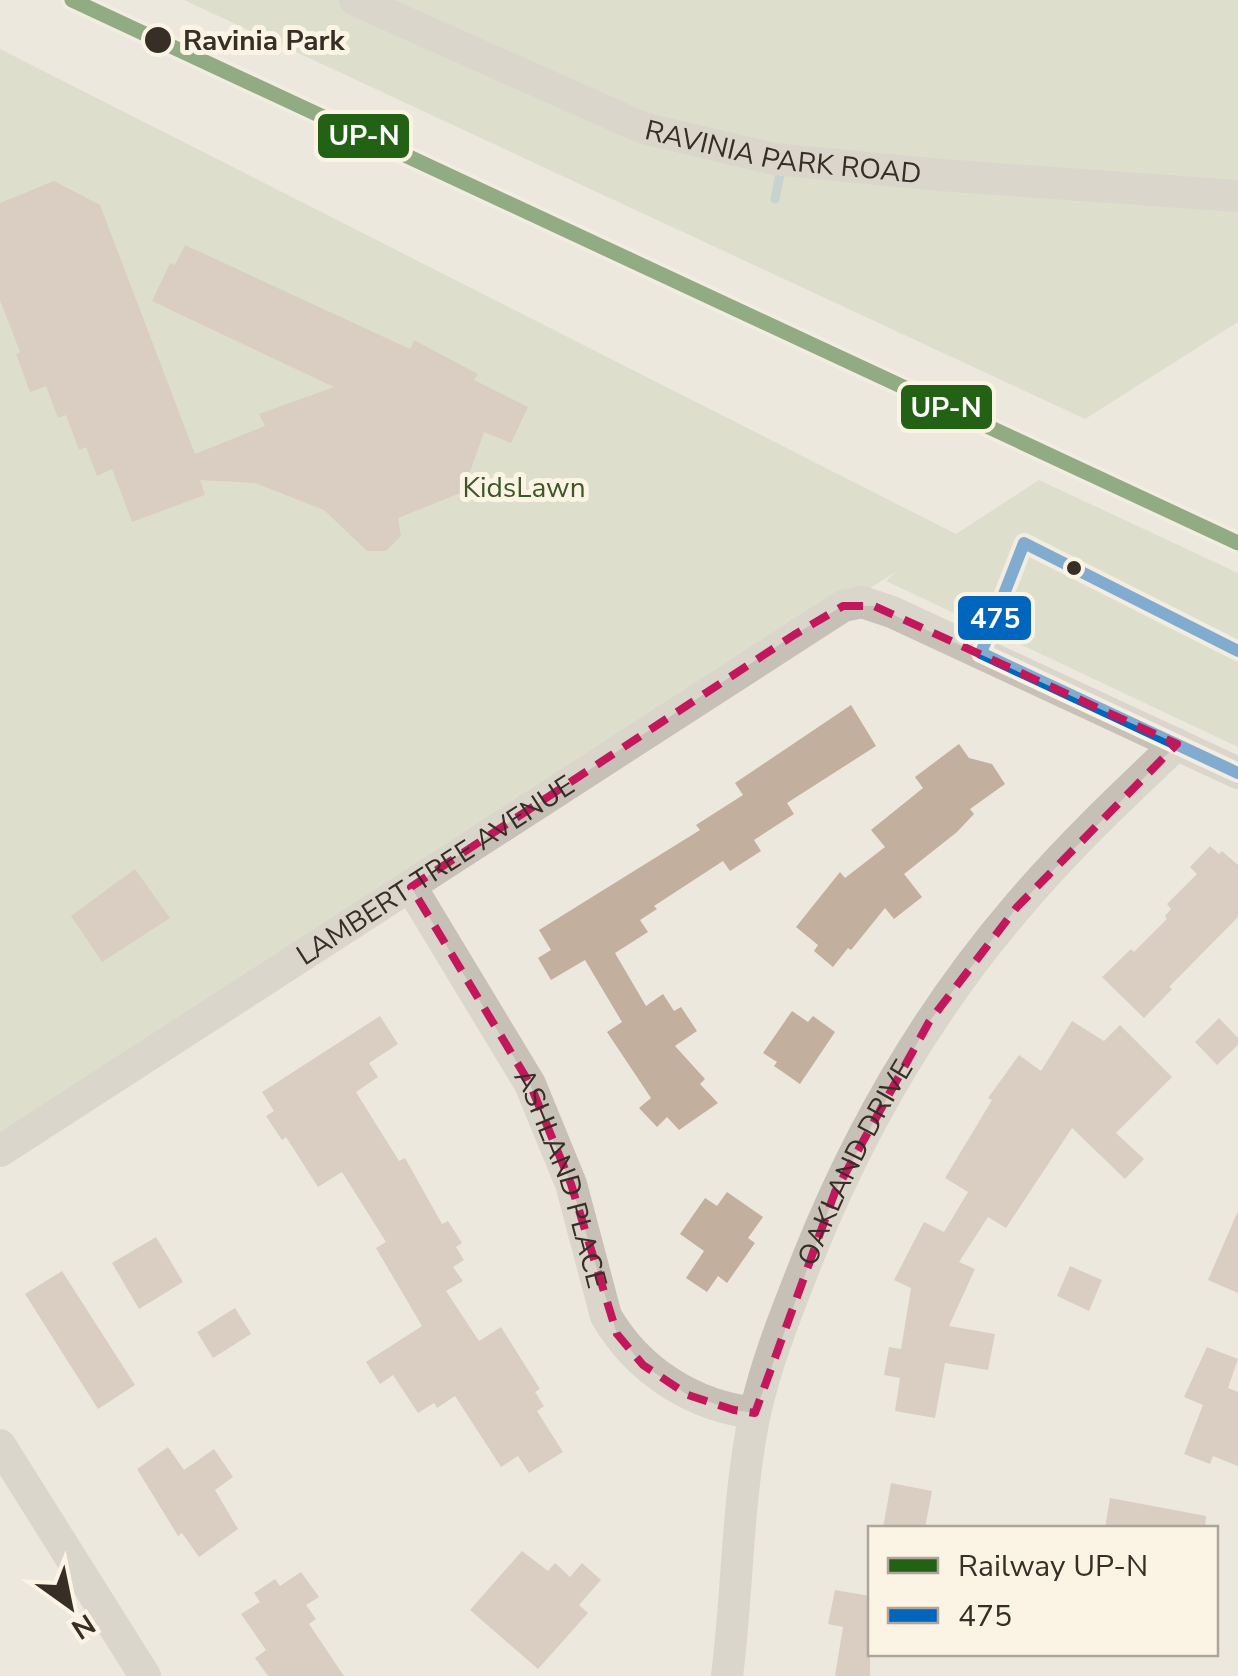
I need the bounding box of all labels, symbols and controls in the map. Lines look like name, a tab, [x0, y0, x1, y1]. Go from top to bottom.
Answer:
place label: Ravinia Park	[183, 22, 345, 60]
marker: Ravinia Park	[142, 24, 174, 56]
street label: RAVINIA PARK ROAD	[641, 111, 923, 193]
line badge: UP-N	[316, 112, 411, 160]
text: UP-N	[328, 117, 400, 155]
line badge: UP-N	[899, 383, 994, 431]
text: UP-N	[910, 389, 982, 427]
park label: KidsLawn	[462, 469, 586, 507]
unlabelled marker	[1064, 558, 1084, 578]
line badge: 475	[956, 594, 1033, 642]
text: 475	[970, 600, 1020, 638]
street label: LAMBERT TREE AVENUE	[289, 767, 582, 975]
street label: OAKLAND DRIVE	[789, 1053, 922, 1271]
street label: ASHLAND PLACE	[505, 1062, 616, 1292]
legend	[868, 1526, 1218, 1656]
text: Railway UP-N	[958, 1546, 1148, 1587]
north arrow	[20, 1556, 120, 1656]
text: 475	[958, 1596, 1012, 1637]
text: N	[64, 1604, 102, 1648]

